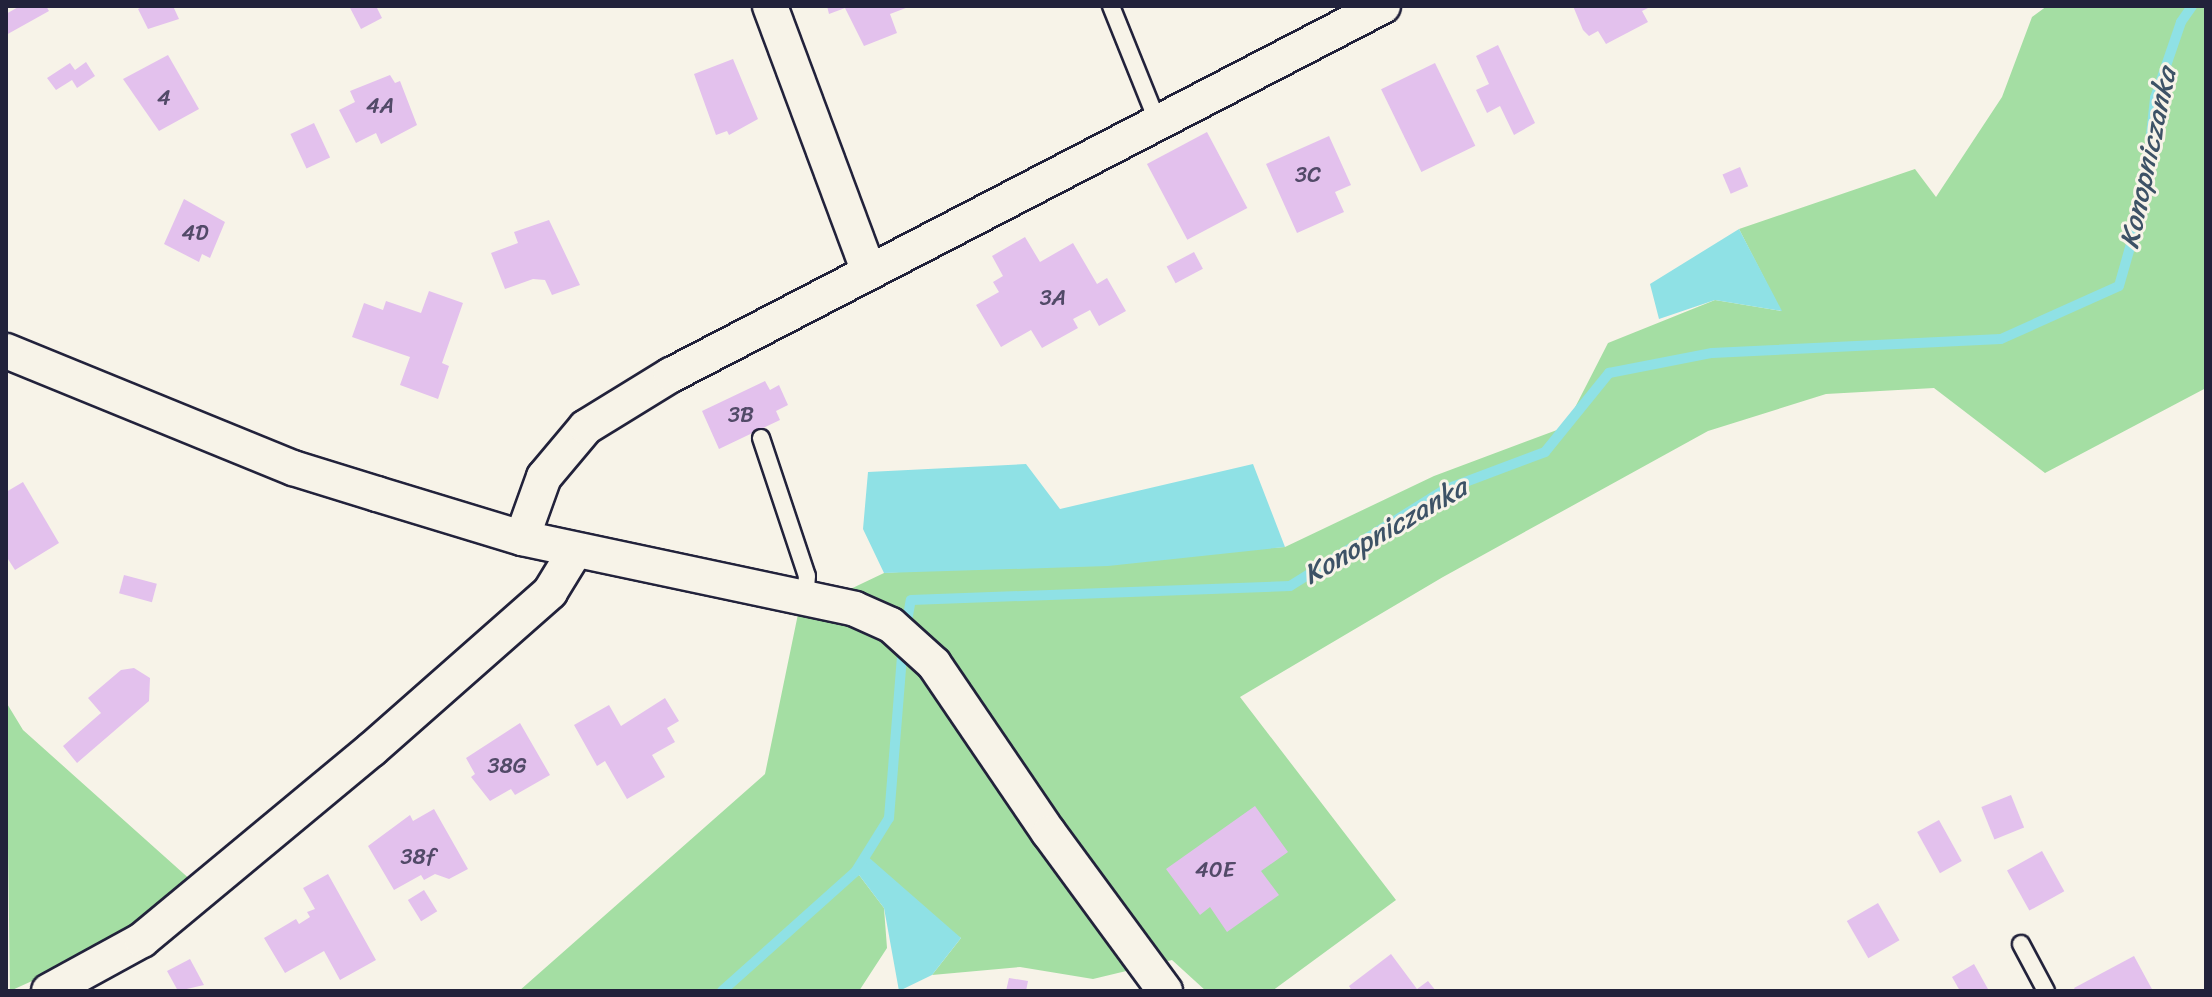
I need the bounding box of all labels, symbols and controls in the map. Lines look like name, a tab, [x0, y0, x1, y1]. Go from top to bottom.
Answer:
water label: Konopniczanka	[2112, 65, 2184, 251]
house number: 4	[157, 85, 171, 111]
house number: 4A	[366, 93, 394, 119]
house number: 3C	[1295, 162, 1321, 188]
house number: 4D	[182, 220, 208, 246]
house number: 3A	[1040, 285, 1066, 311]
house number: 3B	[728, 402, 754, 428]
water label: Konopniczanka	[1297, 471, 1473, 591]
house number: 38G	[487, 753, 527, 779]
house number: 38f	[400, 844, 436, 870]
house number: 40E	[1195, 857, 1235, 883]

